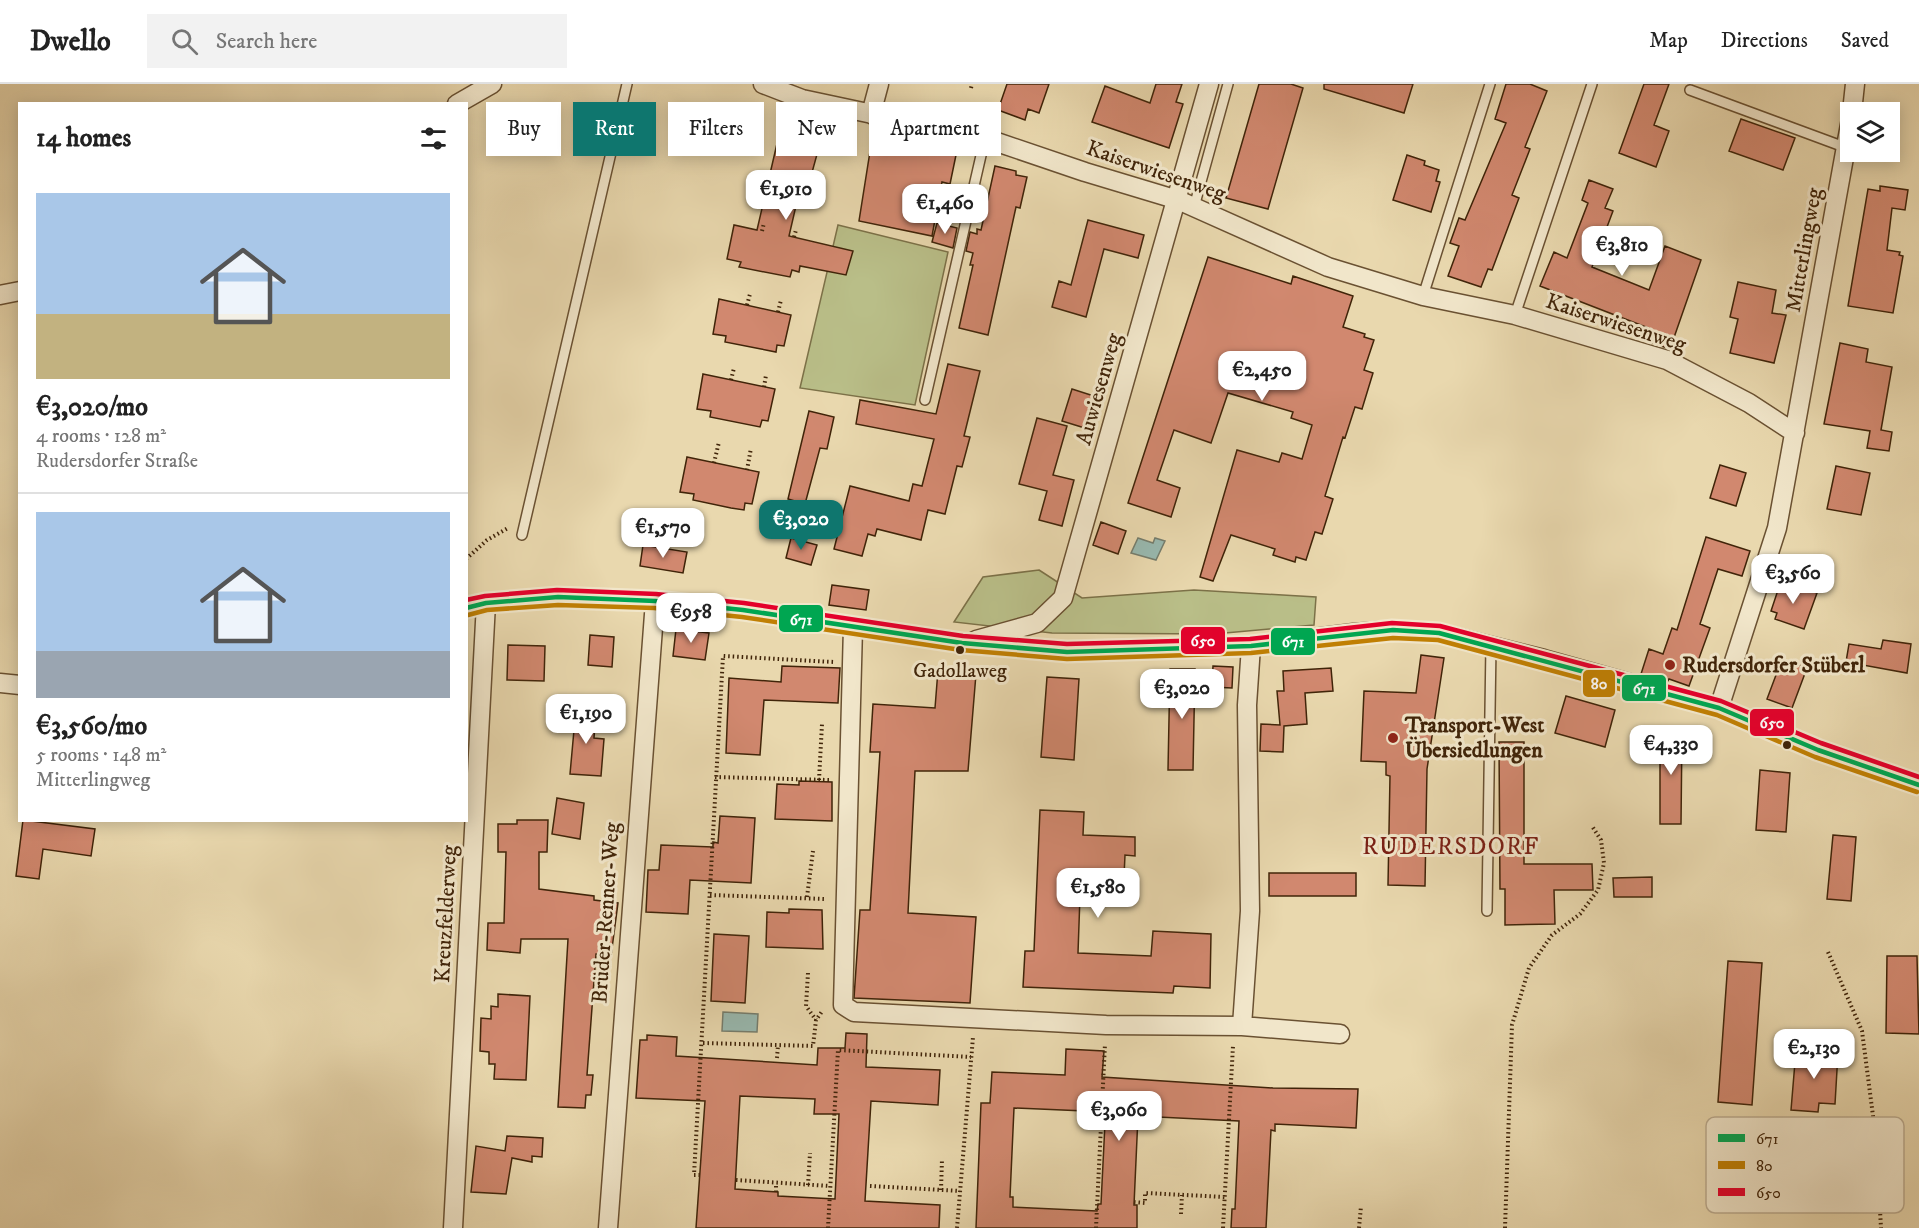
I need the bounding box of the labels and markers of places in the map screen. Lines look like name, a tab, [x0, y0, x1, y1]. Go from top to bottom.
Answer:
pin: €1,910	[737, 170, 835, 221]
pin: €1,460	[896, 184, 994, 235]
pin: €3,810	[1573, 226, 1671, 277]
pin: €2,450	[1213, 351, 1311, 402]
pin: €3,020	[752, 500, 850, 551]
pin: €1,570	[614, 508, 712, 559]
pin: €3,560	[1744, 554, 1842, 605]
pin: €958	[655, 593, 727, 644]
marker: Gadollaweg	[954, 644, 966, 656]
place label: Rudersdorfer Stüberl	[1682, 652, 1865, 679]
marker: Rudersdorfer Stüberl	[1663, 658, 1677, 672]
place label: Gadollaweg	[913, 659, 1007, 684]
pin: €3,020	[1133, 669, 1231, 720]
pin: €1,190	[537, 694, 635, 745]
place label: Transport-West Übersiedlungen	[1404, 712, 1544, 764]
pin: €4,330	[1622, 725, 1720, 776]
marker: Transport-West Übersiedlungen	[1386, 731, 1400, 745]
unlabelled marker	[1781, 739, 1793, 751]
pin: €1,580	[1049, 868, 1147, 919]
pin: €2,130	[1765, 1029, 1863, 1080]
pin: €3,060	[1070, 1091, 1168, 1142]

